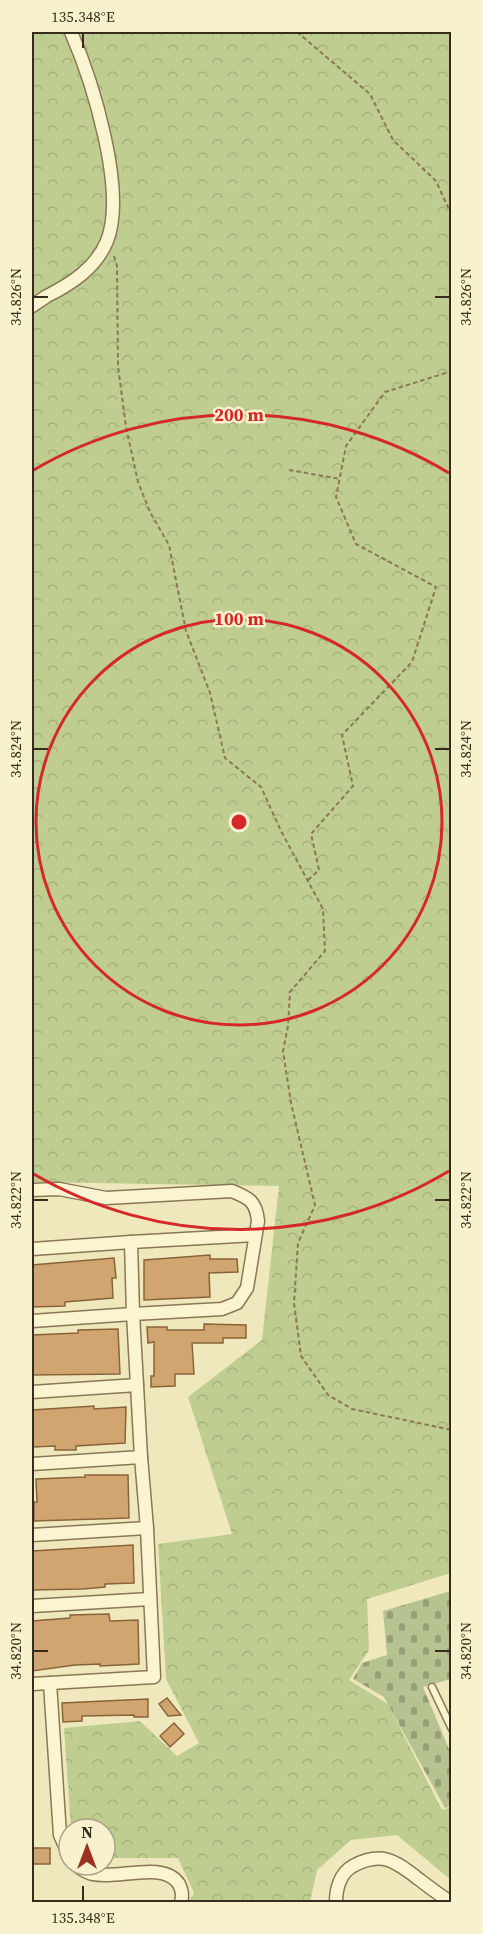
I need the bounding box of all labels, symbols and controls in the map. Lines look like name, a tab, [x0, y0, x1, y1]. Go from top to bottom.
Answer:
text: 135.348°E	[51, 6, 115, 27]
text: 34.826°N	[5, 268, 26, 326]
text: 34.826°N	[455, 268, 476, 326]
text: 200 m	[214, 402, 264, 427]
text: 100 m	[214, 606, 264, 631]
text: 34.824°N	[5, 720, 26, 778]
text: 34.824°N	[455, 720, 476, 778]
centre of rings	[229, 812, 249, 832]
text: 34.822°N	[5, 1171, 26, 1229]
text: 34.822°N	[455, 1171, 476, 1229]
text: 34.820°N	[5, 1622, 26, 1680]
text: 34.820°N	[455, 1622, 476, 1680]
north arrow	[57, 1817, 117, 1877]
text: N	[81, 1821, 93, 1843]
text: 135.348°E	[51, 1907, 115, 1928]

